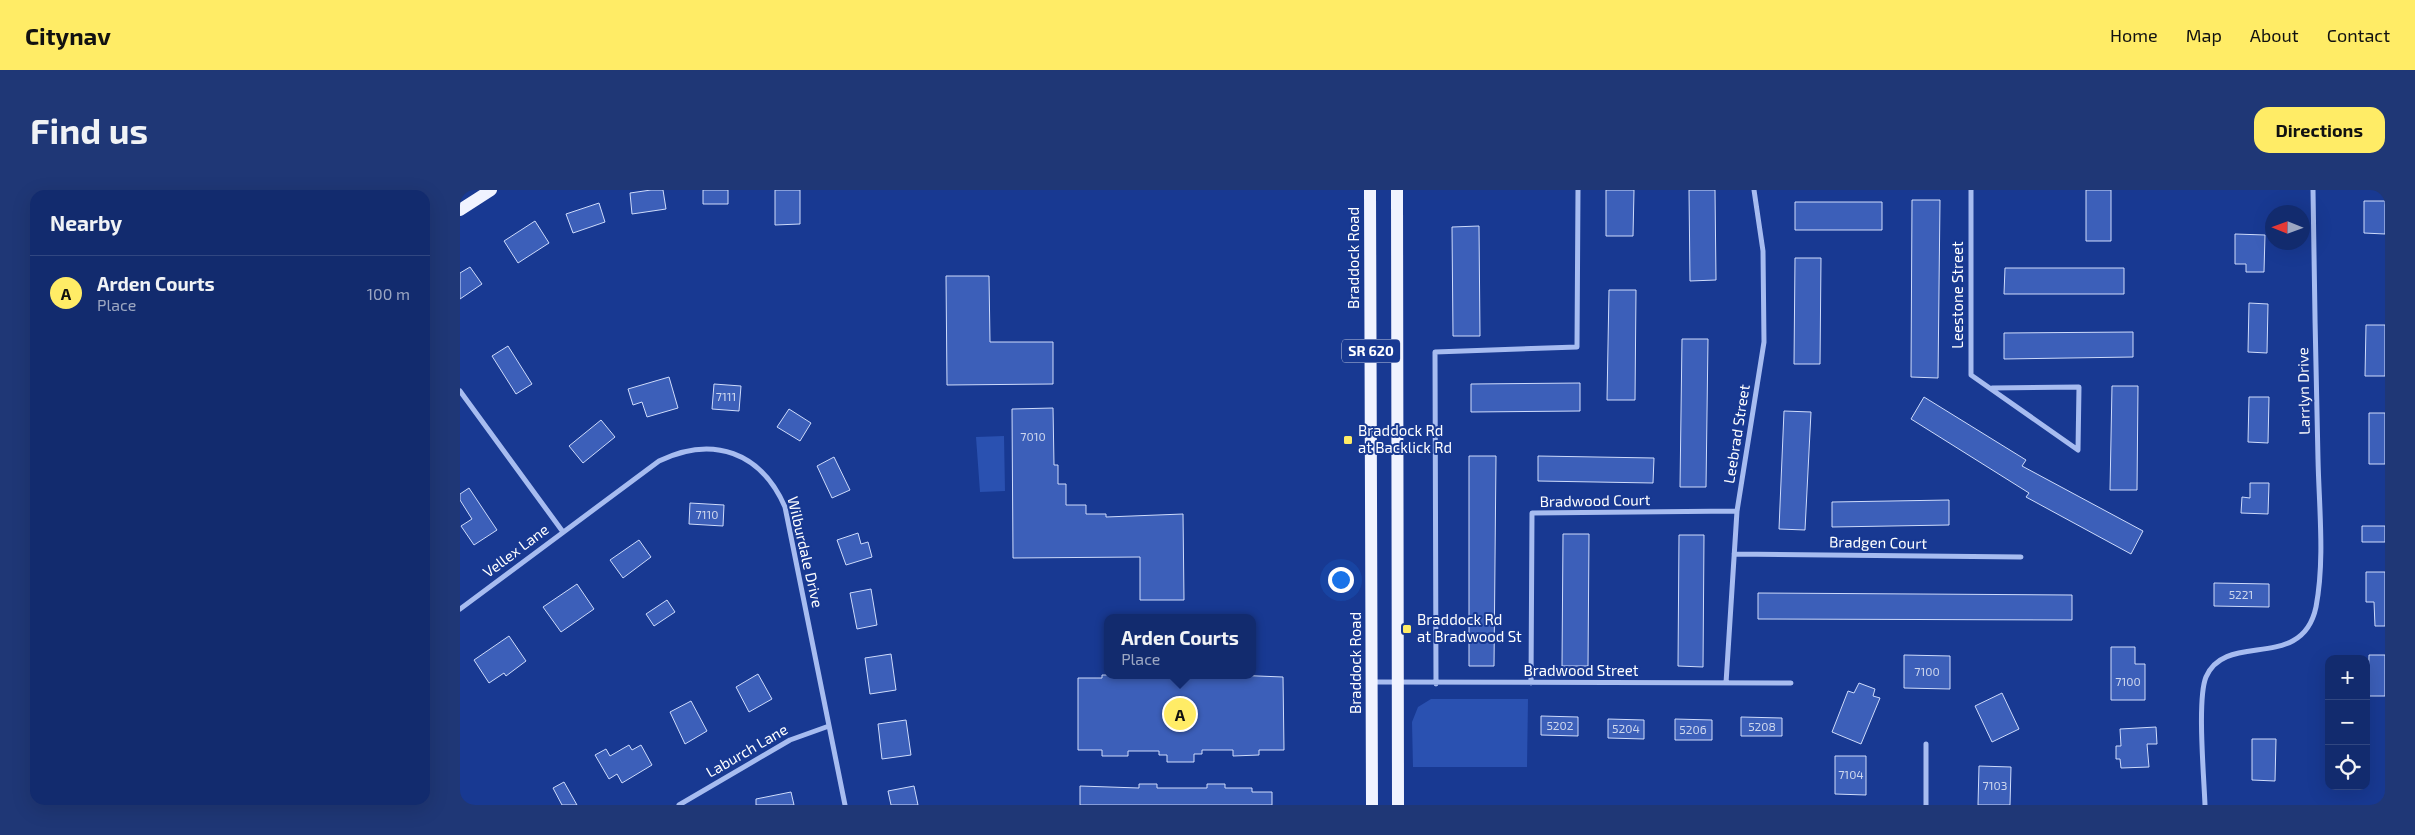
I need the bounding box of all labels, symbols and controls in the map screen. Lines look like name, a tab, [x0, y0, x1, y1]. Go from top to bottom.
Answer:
text: Citynav	[25, 21, 111, 50]
text: Home	[2110, 24, 2158, 46]
text: Map	[2186, 24, 2222, 46]
text: About	[2250, 24, 2299, 46]
text: Contact	[2327, 24, 2390, 46]
button: Directions	[2254, 107, 2385, 153]
text: Find us	[30, 109, 148, 151]
north arrow	[2265, 205, 2310, 250]
street label: Braddock Road	[1344, 207, 1362, 309]
text: Nearby	[50, 210, 122, 235]
street label: Leestone Street	[1948, 241, 1966, 349]
text: Arden Courts	[97, 272, 215, 295]
text: A	[61, 284, 71, 303]
text: 100 m	[367, 284, 410, 303]
text: Place	[97, 295, 136, 314]
road number: SR 620	[1342, 340, 1400, 362]
street label: Larrlyn Drive	[2293, 347, 2313, 435]
street label: Leebrad Street	[1719, 383, 1753, 485]
house number: 7111	[716, 389, 736, 403]
place label: Braddock Rd at Backlick Rd	[1358, 421, 1452, 456]
house number: 7010	[1020, 429, 1046, 443]
marker: Braddock Rd at Backlick Rd	[1342, 434, 1354, 446]
street label: Bradwood Court	[1539, 490, 1651, 510]
street label: Wilburdale Drive	[784, 494, 828, 609]
house number: 7110	[696, 507, 718, 521]
street label: Vellex Lane	[479, 520, 552, 581]
street label: Bradgen Court	[1829, 532, 1927, 552]
your location	[1328, 567, 1354, 593]
house number: 5221	[2229, 587, 2253, 601]
place label: Braddock Rd at Bradwood St	[1417, 610, 1522, 645]
street label: Braddock Road	[1346, 612, 1364, 714]
popup	[1104, 614, 1256, 679]
marker: Braddock Rd at Bradwood St	[1401, 623, 1413, 635]
text: Arden Courts	[1121, 626, 1239, 649]
text: Place	[1121, 649, 1160, 668]
map controls	[2325, 655, 2370, 790]
button: +	[2325, 655, 2370, 700]
street label: Bradwood Street	[1523, 661, 1639, 679]
house number: 7100	[1914, 664, 1940, 678]
house number: 7100	[2115, 674, 2141, 688]
pin: A	[1164, 695, 1196, 733]
button: −	[2325, 700, 2370, 745]
house number: 5202	[1546, 718, 1574, 732]
house number: 5208	[1748, 719, 1776, 733]
street label: Laburch Lane	[703, 720, 790, 781]
house number: 5204	[1612, 721, 1640, 735]
house number: 5206	[1679, 722, 1707, 736]
button: locate	[2325, 745, 2370, 790]
house number: 7104	[1838, 767, 1864, 781]
house number: 7103	[1983, 778, 2007, 792]

